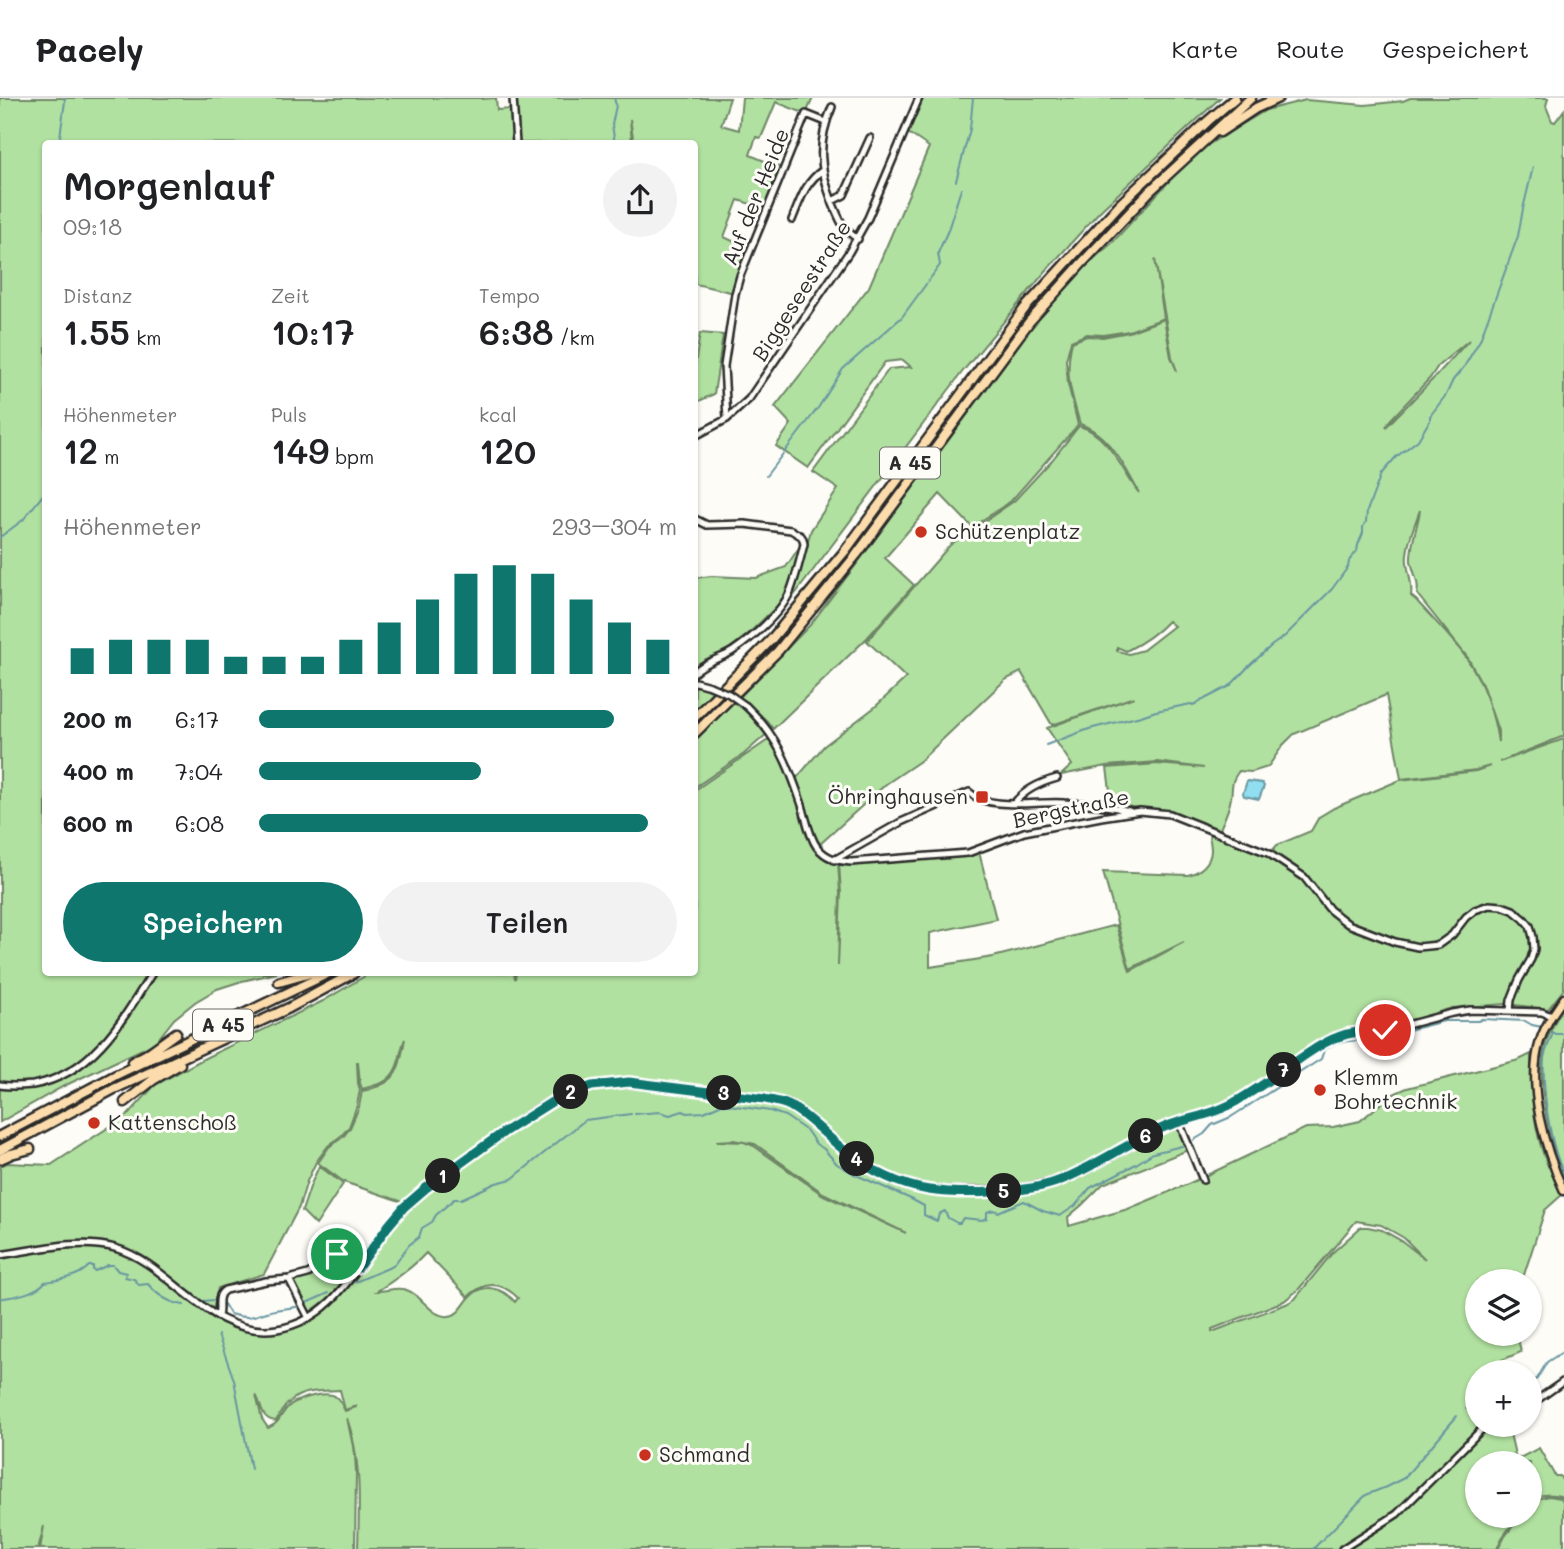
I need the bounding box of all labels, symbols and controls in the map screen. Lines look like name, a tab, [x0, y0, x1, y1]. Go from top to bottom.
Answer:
text: Pacely	[35, 27, 144, 70]
text: Karte	[1171, 33, 1238, 64]
text: Route	[1276, 33, 1345, 64]
text: Gespeichert	[1383, 33, 1529, 64]
street label: Auf der Heide	[715, 124, 794, 269]
text: Morgenlauf	[63, 160, 274, 210]
button: share	[603, 163, 677, 237]
text: 09:18	[63, 211, 122, 241]
street label: Biggeseestraße	[745, 215, 856, 366]
text: Distanz	[63, 283, 132, 308]
text: Zeit	[271, 283, 310, 308]
text: Tempo	[479, 283, 539, 308]
text: 1.55	[63, 308, 130, 354]
text: 10:17	[271, 308, 355, 354]
text: 6:38	[479, 308, 554, 354]
text: km	[130, 325, 161, 350]
text: /km	[554, 325, 595, 350]
text: Höhenmeter	[63, 402, 177, 427]
text: Puls	[271, 402, 307, 427]
text: kcal	[479, 402, 517, 427]
text: 12	[63, 427, 98, 473]
text: 149	[271, 427, 329, 473]
text: 120	[479, 427, 536, 473]
text: m	[98, 444, 119, 469]
text: bpm	[329, 444, 374, 469]
road number: A 45	[880, 448, 940, 478]
text: Höhenmeter	[63, 511, 201, 541]
text: 293–304 m	[551, 511, 677, 541]
place label: Schützenplatz	[935, 517, 1080, 544]
marker: Schützenplatz	[913, 524, 929, 540]
text: 200 m	[63, 704, 132, 734]
text: 6:17	[175, 704, 219, 734]
text: 400 m	[63, 756, 134, 786]
text: 7:04	[175, 756, 223, 786]
place label: Öhringhausen	[827, 782, 968, 809]
street label: Bergstraße	[1010, 782, 1131, 833]
marker: Öhringhausen	[974, 789, 990, 805]
text: 600 m	[63, 808, 133, 838]
text: 6:08	[175, 808, 224, 838]
button: Speichern	[63, 882, 363, 962]
button: Teilen	[377, 882, 677, 962]
pin	[1355, 1000, 1415, 1060]
road number: A 45	[193, 1009, 253, 1040]
icon: check	[1366, 1011, 1404, 1049]
pin: 7	[1266, 1052, 1302, 1088]
text: 7	[1278, 1057, 1289, 1082]
place label: Klemm Bohrtechnik	[1334, 1063, 1458, 1114]
pin: 2	[554, 1074, 588, 1110]
pin: 3	[706, 1076, 742, 1110]
text: 2	[565, 1079, 576, 1104]
text: 3	[718, 1080, 729, 1105]
marker: Klemm Bohrtechnik	[1312, 1082, 1328, 1098]
place label: Kattenschoß	[108, 1108, 237, 1135]
marker: Kattenschoß	[86, 1115, 102, 1131]
pin: 6	[1128, 1118, 1164, 1154]
text: 6	[1140, 1123, 1151, 1148]
pin: 4	[840, 1142, 874, 1176]
text: 4	[850, 1146, 863, 1171]
pin: 1	[426, 1158, 460, 1194]
text: 1	[438, 1163, 447, 1188]
pin: 5	[986, 1174, 1021, 1208]
text: 5	[998, 1178, 1009, 1203]
pin	[307, 1224, 367, 1284]
icon: arrive	[318, 1235, 356, 1273]
map controls	[1465, 1269, 1542, 1528]
button: layers	[1465, 1269, 1542, 1346]
button: +	[1465, 1360, 1542, 1437]
place label: Schmand	[659, 1440, 750, 1467]
marker: Schmand	[637, 1447, 653, 1463]
button: −	[1465, 1451, 1542, 1528]

